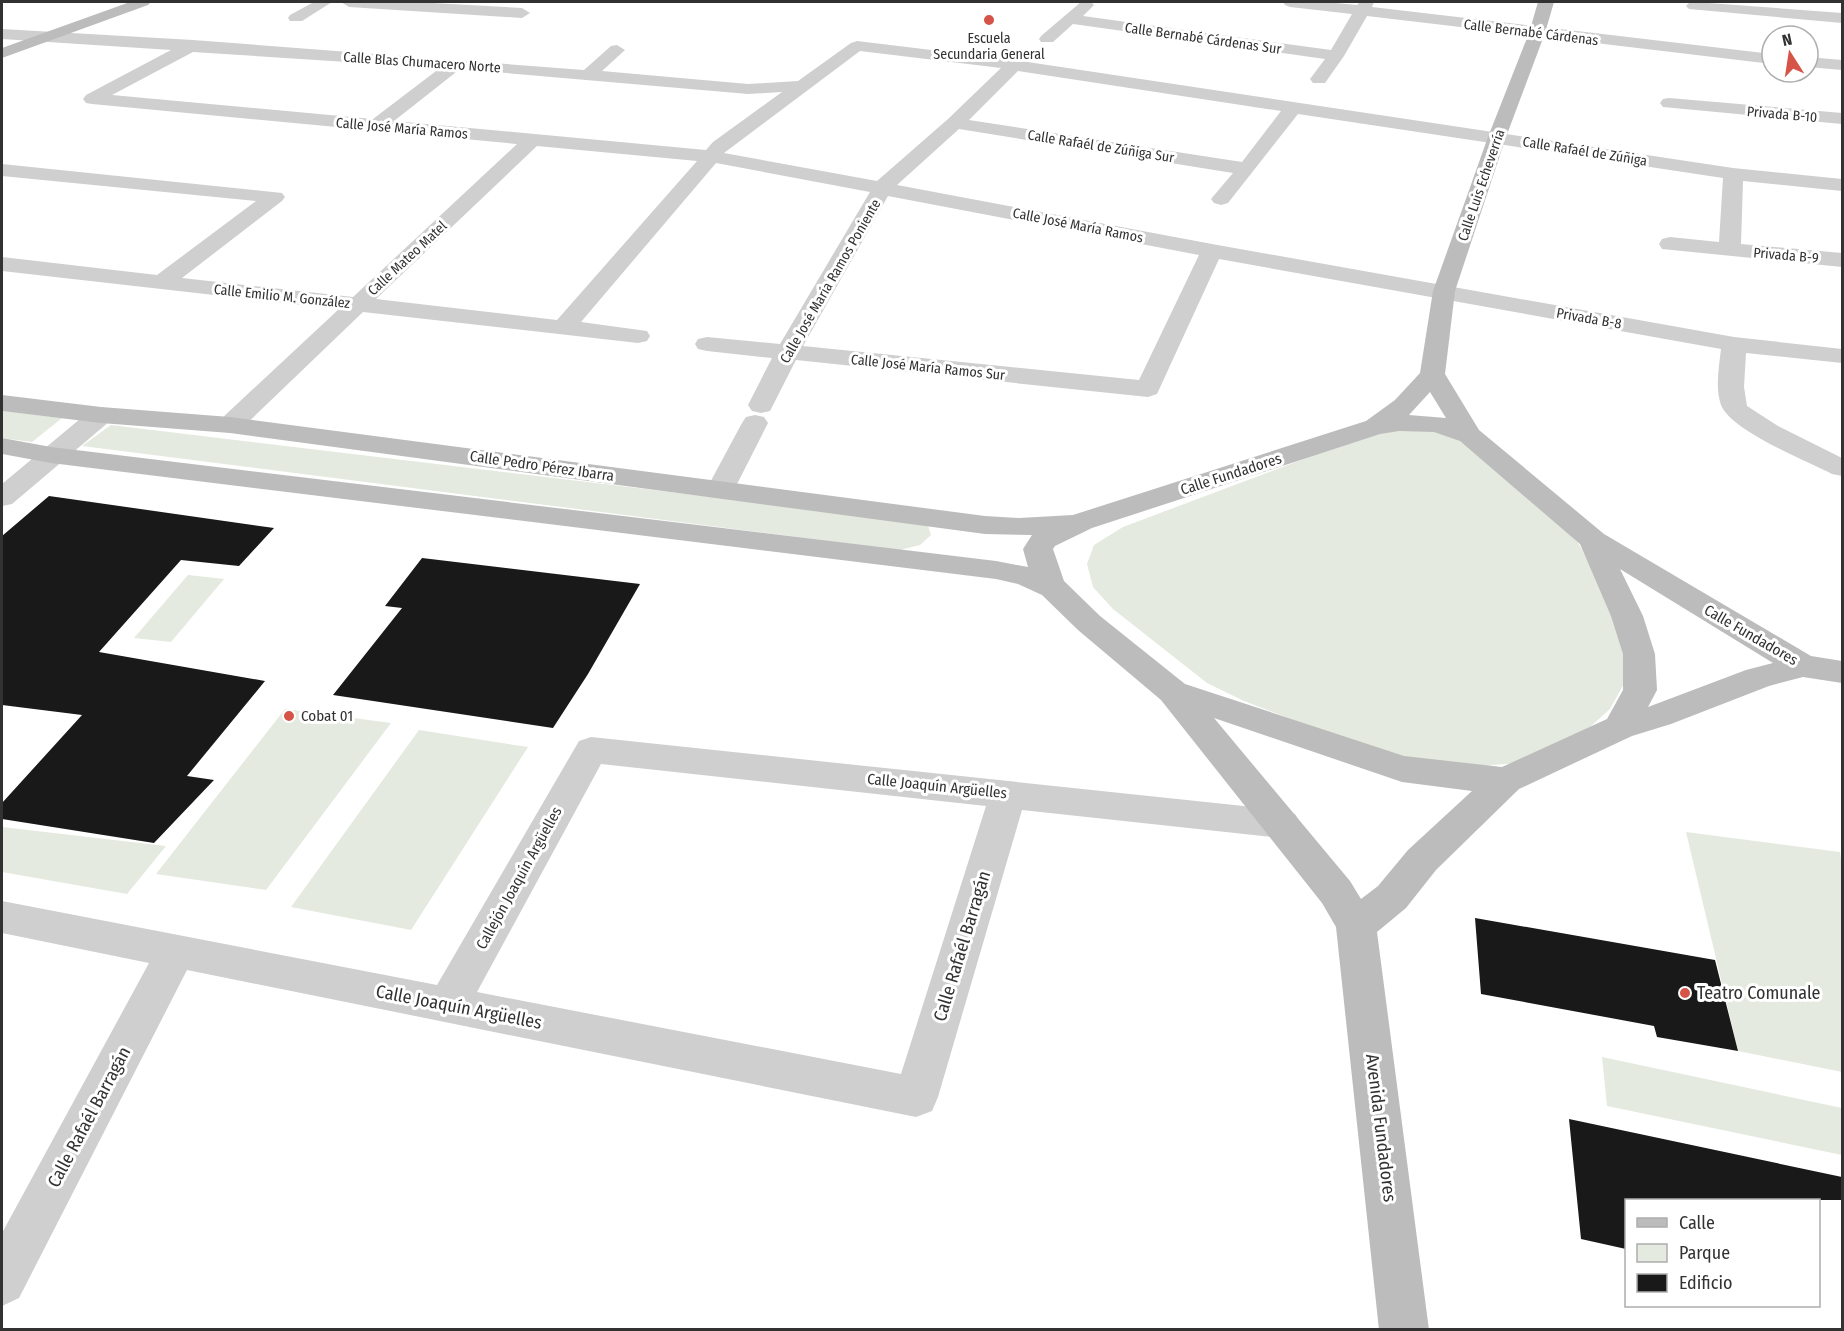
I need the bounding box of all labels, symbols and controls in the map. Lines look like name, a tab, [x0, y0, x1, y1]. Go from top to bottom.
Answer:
marker: Escuela Secundaria General	[982, 13, 996, 27]
street label: Calle Bernabé Cárdenas	[1463, 16, 1599, 49]
street label: Calle Bernabé Cárdenas Sur	[1124, 19, 1282, 58]
north arrow	[1760, 24, 1820, 84]
place label: Escuela Secundaria General	[933, 30, 1045, 63]
text: N	[1780, 30, 1794, 50]
street label: Calle Blas Chumacero Norte	[343, 49, 501, 76]
street label: Privada B-10	[1746, 103, 1818, 126]
street label: Calle José María Ramos	[335, 114, 469, 143]
street label: Calle Rafaél de Zúñiga Sur	[1026, 127, 1176, 166]
street label: Calle Luis Echeverría	[1454, 127, 1509, 243]
street label: Calle Rafaél de Zúñiga	[1521, 133, 1648, 170]
street label: Calle José María Ramos Poniente	[776, 196, 884, 366]
street label: Calle José María Ramos	[1011, 205, 1145, 246]
street label: Calle Mateo Matel	[364, 217, 451, 299]
street label: Privada B-9	[1753, 244, 1820, 267]
street label: Calle Emilio M. González	[213, 281, 351, 312]
street label: Privada B-8	[1555, 304, 1623, 333]
street label: Calle José María Ramos Sur	[850, 351, 1006, 384]
street label: Calle Pedro Pérez Ibarra	[469, 447, 615, 485]
street label: Calle Fundadores	[1178, 449, 1284, 499]
street label: Calle Fundadores	[1701, 601, 1801, 669]
place label: Cobat 01	[301, 707, 353, 725]
marker: Cobat 01	[282, 709, 296, 723]
street label: Calle Joaquín Argüelles	[866, 770, 1008, 802]
street label: Callejón Joaquín Argüelles	[472, 804, 566, 952]
street label: Calle Rafaél Barragán	[929, 868, 995, 1024]
street label: Calle Joaquín Argüelles	[374, 980, 544, 1034]
place label: Teatro Comunale	[1697, 982, 1821, 1004]
marker: Teatro Comunale	[1678, 986, 1692, 1000]
street label: Calle Rafaél Barragán	[43, 1043, 135, 1191]
street label: Avenida Fundadores	[1361, 1053, 1401, 1204]
legend	[1625, 1199, 1820, 1307]
text: Calle	[1679, 1212, 1715, 1234]
text: Parque	[1679, 1242, 1730, 1264]
text: Edificio	[1679, 1272, 1732, 1294]

